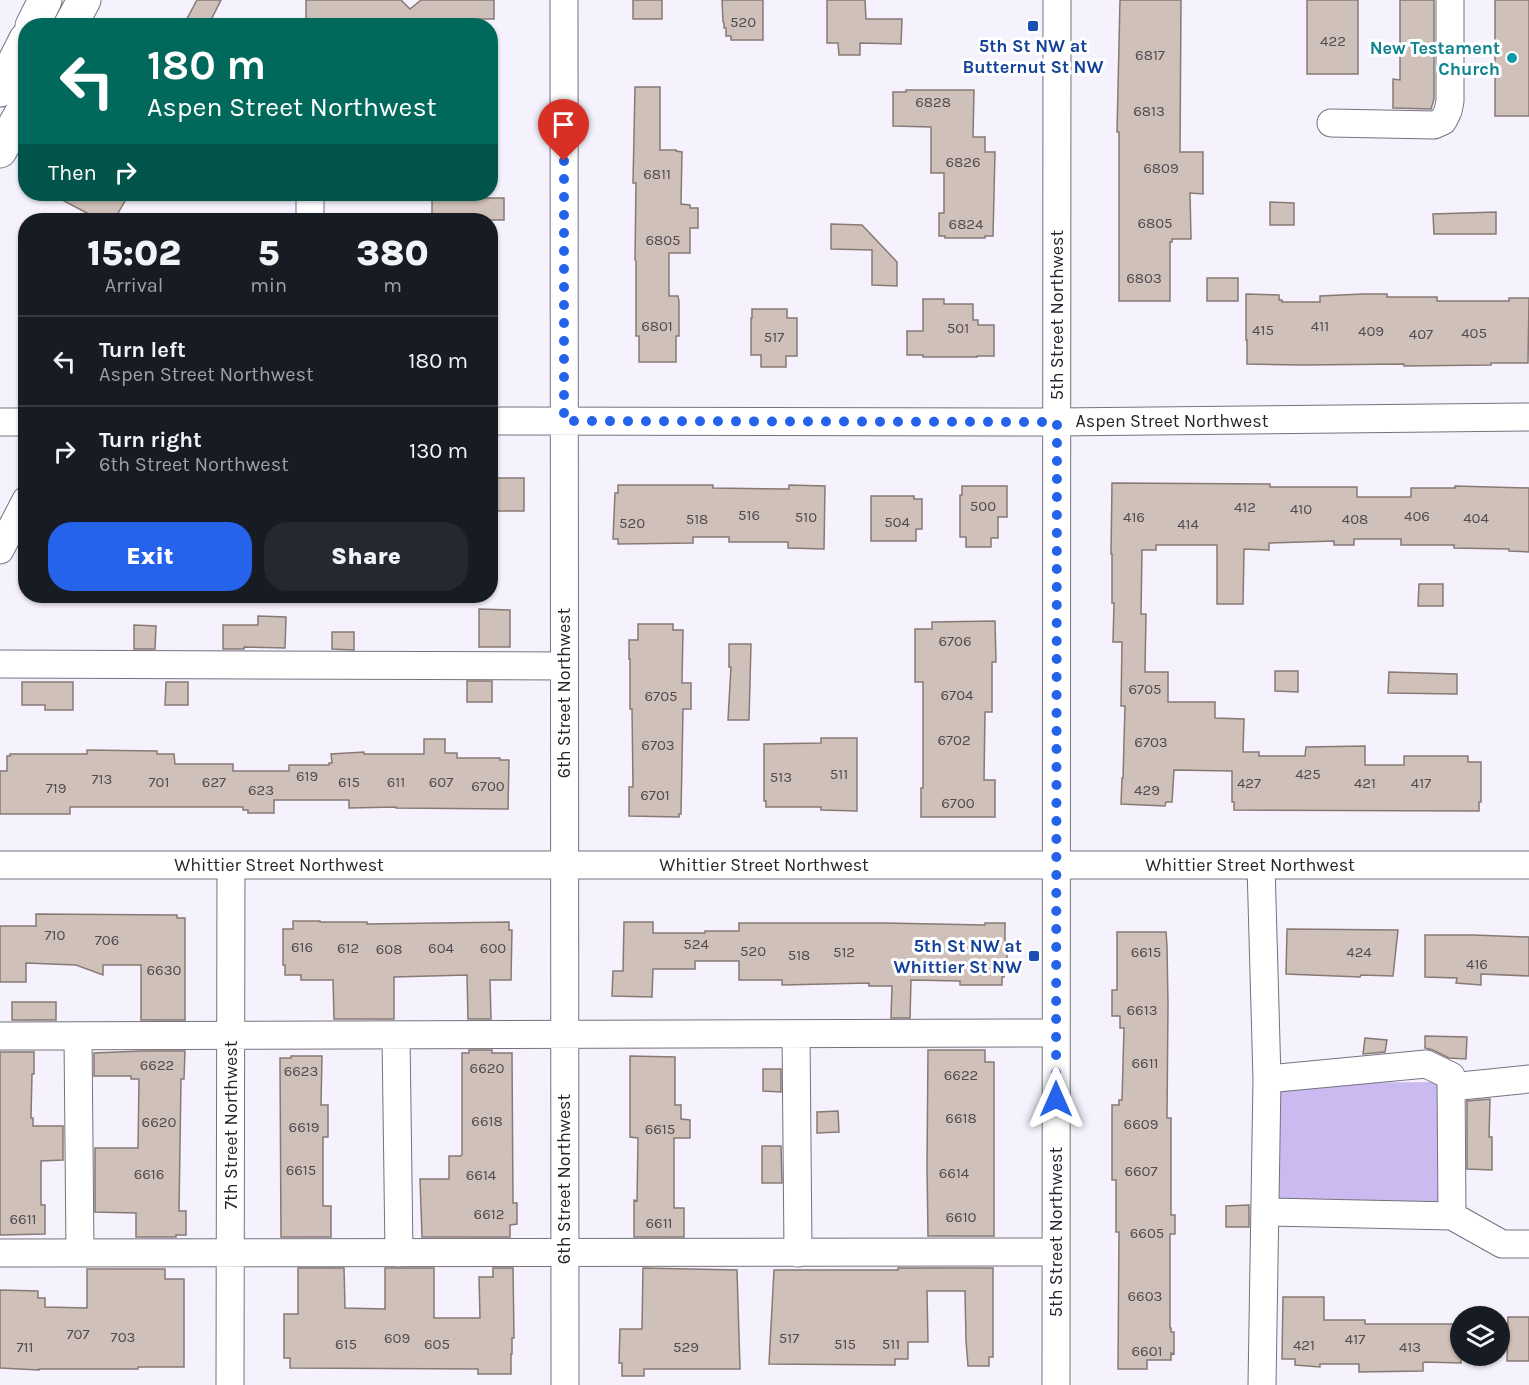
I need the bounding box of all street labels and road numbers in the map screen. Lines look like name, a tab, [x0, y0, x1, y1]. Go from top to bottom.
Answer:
street label: 5th Street Northwest	[1046, 229, 1068, 400]
street label: Aspen Street Northwest	[1075, 410, 1269, 432]
street label: 6th Street Northwest	[553, 607, 575, 778]
street label: Whittier Street Northwest	[174, 854, 384, 876]
street label: Whittier Street Northwest	[659, 854, 869, 876]
street label: Whittier Street Northwest	[1145, 854, 1355, 876]
street label: 7th Street Northwest	[220, 1040, 242, 1209]
street label: 6th Street Northwest	[553, 1093, 575, 1264]
street label: 5th Street Northwest	[1045, 1146, 1067, 1317]

